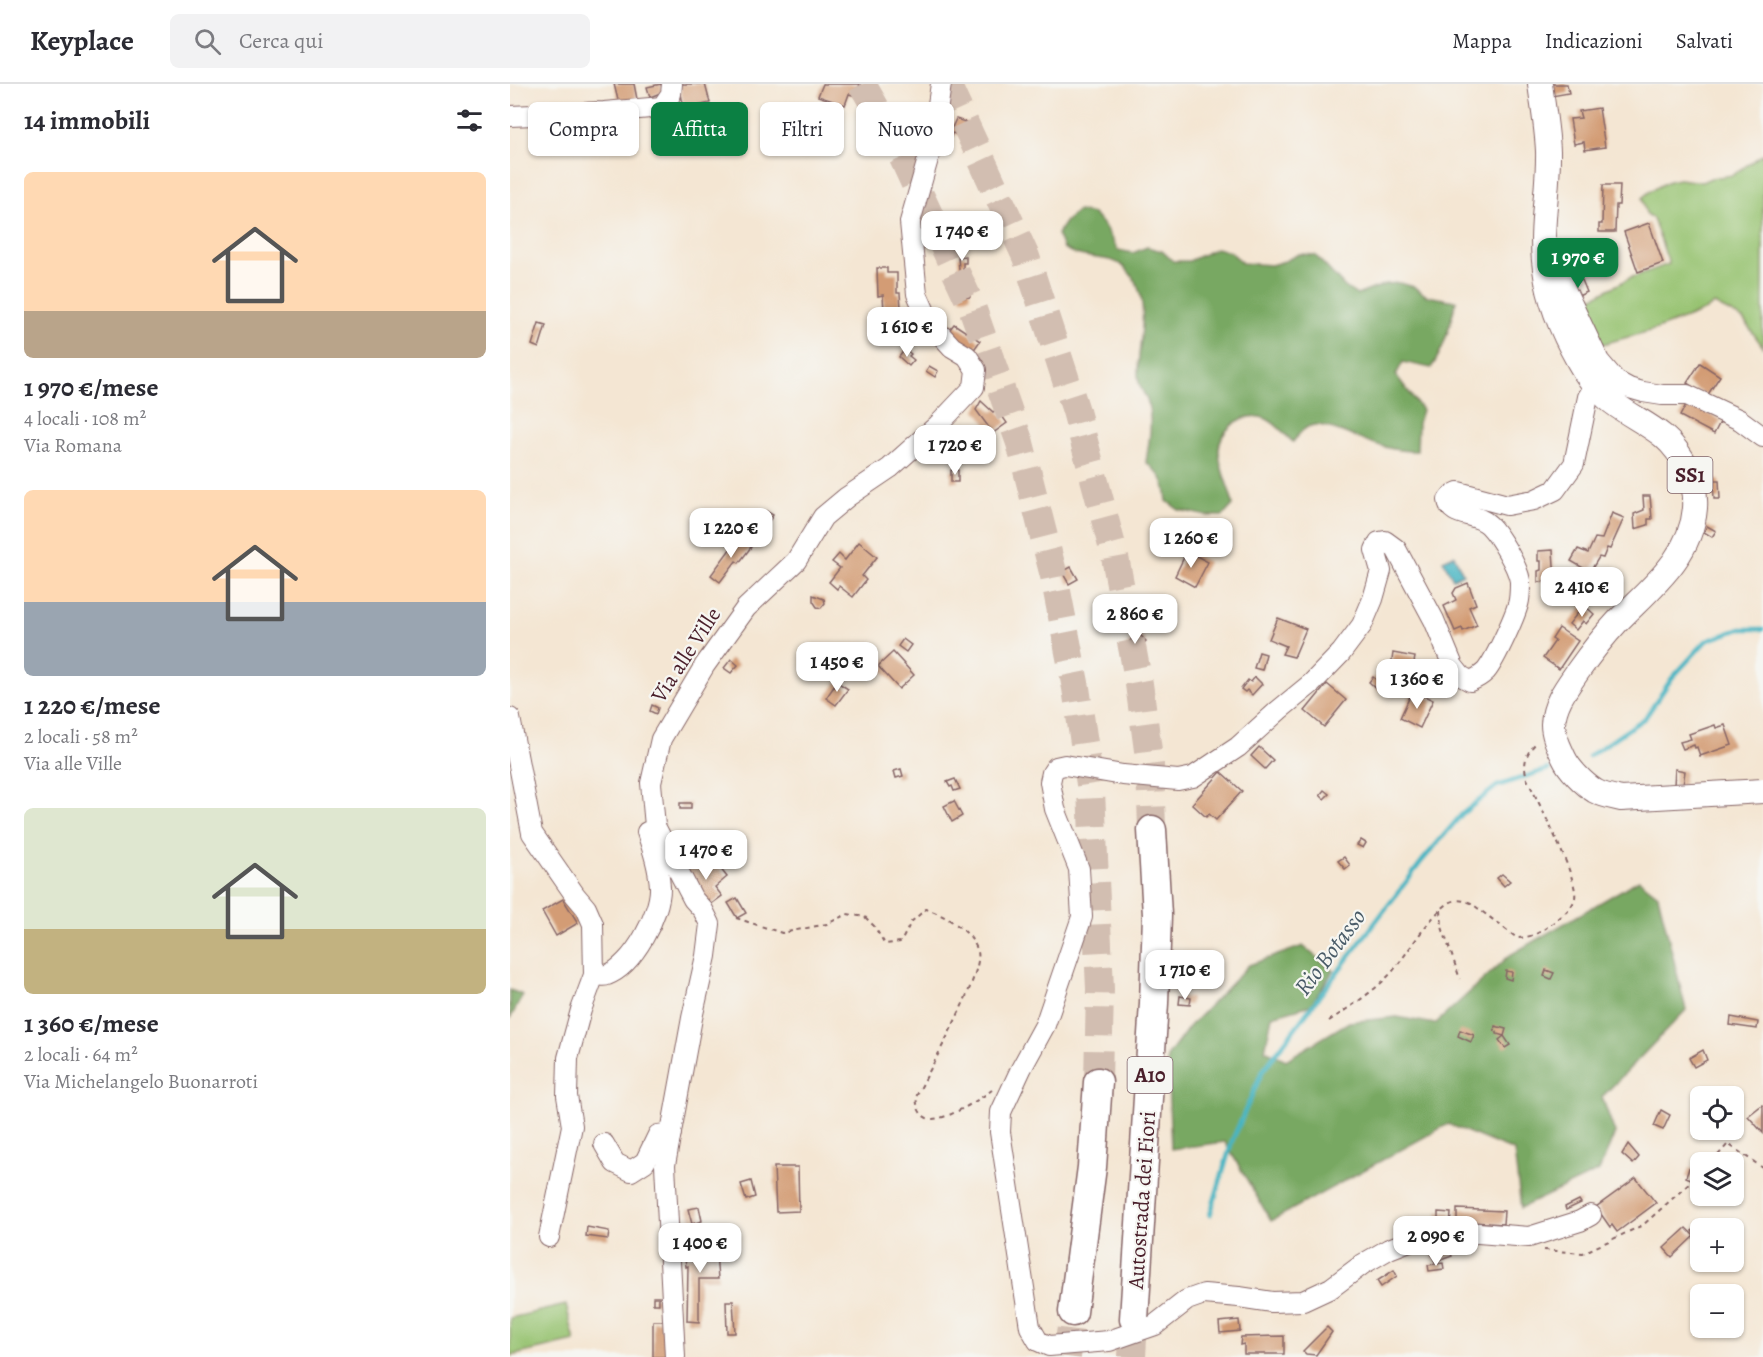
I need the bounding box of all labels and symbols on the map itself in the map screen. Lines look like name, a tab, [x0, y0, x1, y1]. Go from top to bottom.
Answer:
pin: 1 740 €	[907, 211, 1017, 262]
pin: 1 970 €	[1523, 238, 1633, 289]
pin: 1 610 €	[852, 307, 962, 358]
pin: 1 720 €	[900, 425, 1010, 476]
road number: SS1	[1668, 457, 1712, 493]
pin: 1 220 €	[676, 508, 786, 559]
pin: 1 260 €	[1136, 518, 1246, 569]
pin: 2 410 €	[1527, 567, 1637, 618]
pin: 2 860 €	[1080, 594, 1190, 645]
street label: Via alle Ville	[643, 602, 728, 709]
pin: 1 450 €	[782, 642, 892, 693]
pin: 1 360 €	[1362, 659, 1472, 710]
pin: 1 470 €	[651, 830, 761, 881]
water label: Rio Botasso	[1287, 902, 1373, 1002]
pin: 1 710 €	[1130, 950, 1240, 1001]
road number: A10	[1128, 1057, 1172, 1093]
street label: Autostrada dei Fiori	[1121, 1110, 1163, 1291]
pin: 2 090 €	[1381, 1216, 1491, 1267]
pin: 1 400 €	[645, 1223, 755, 1274]

